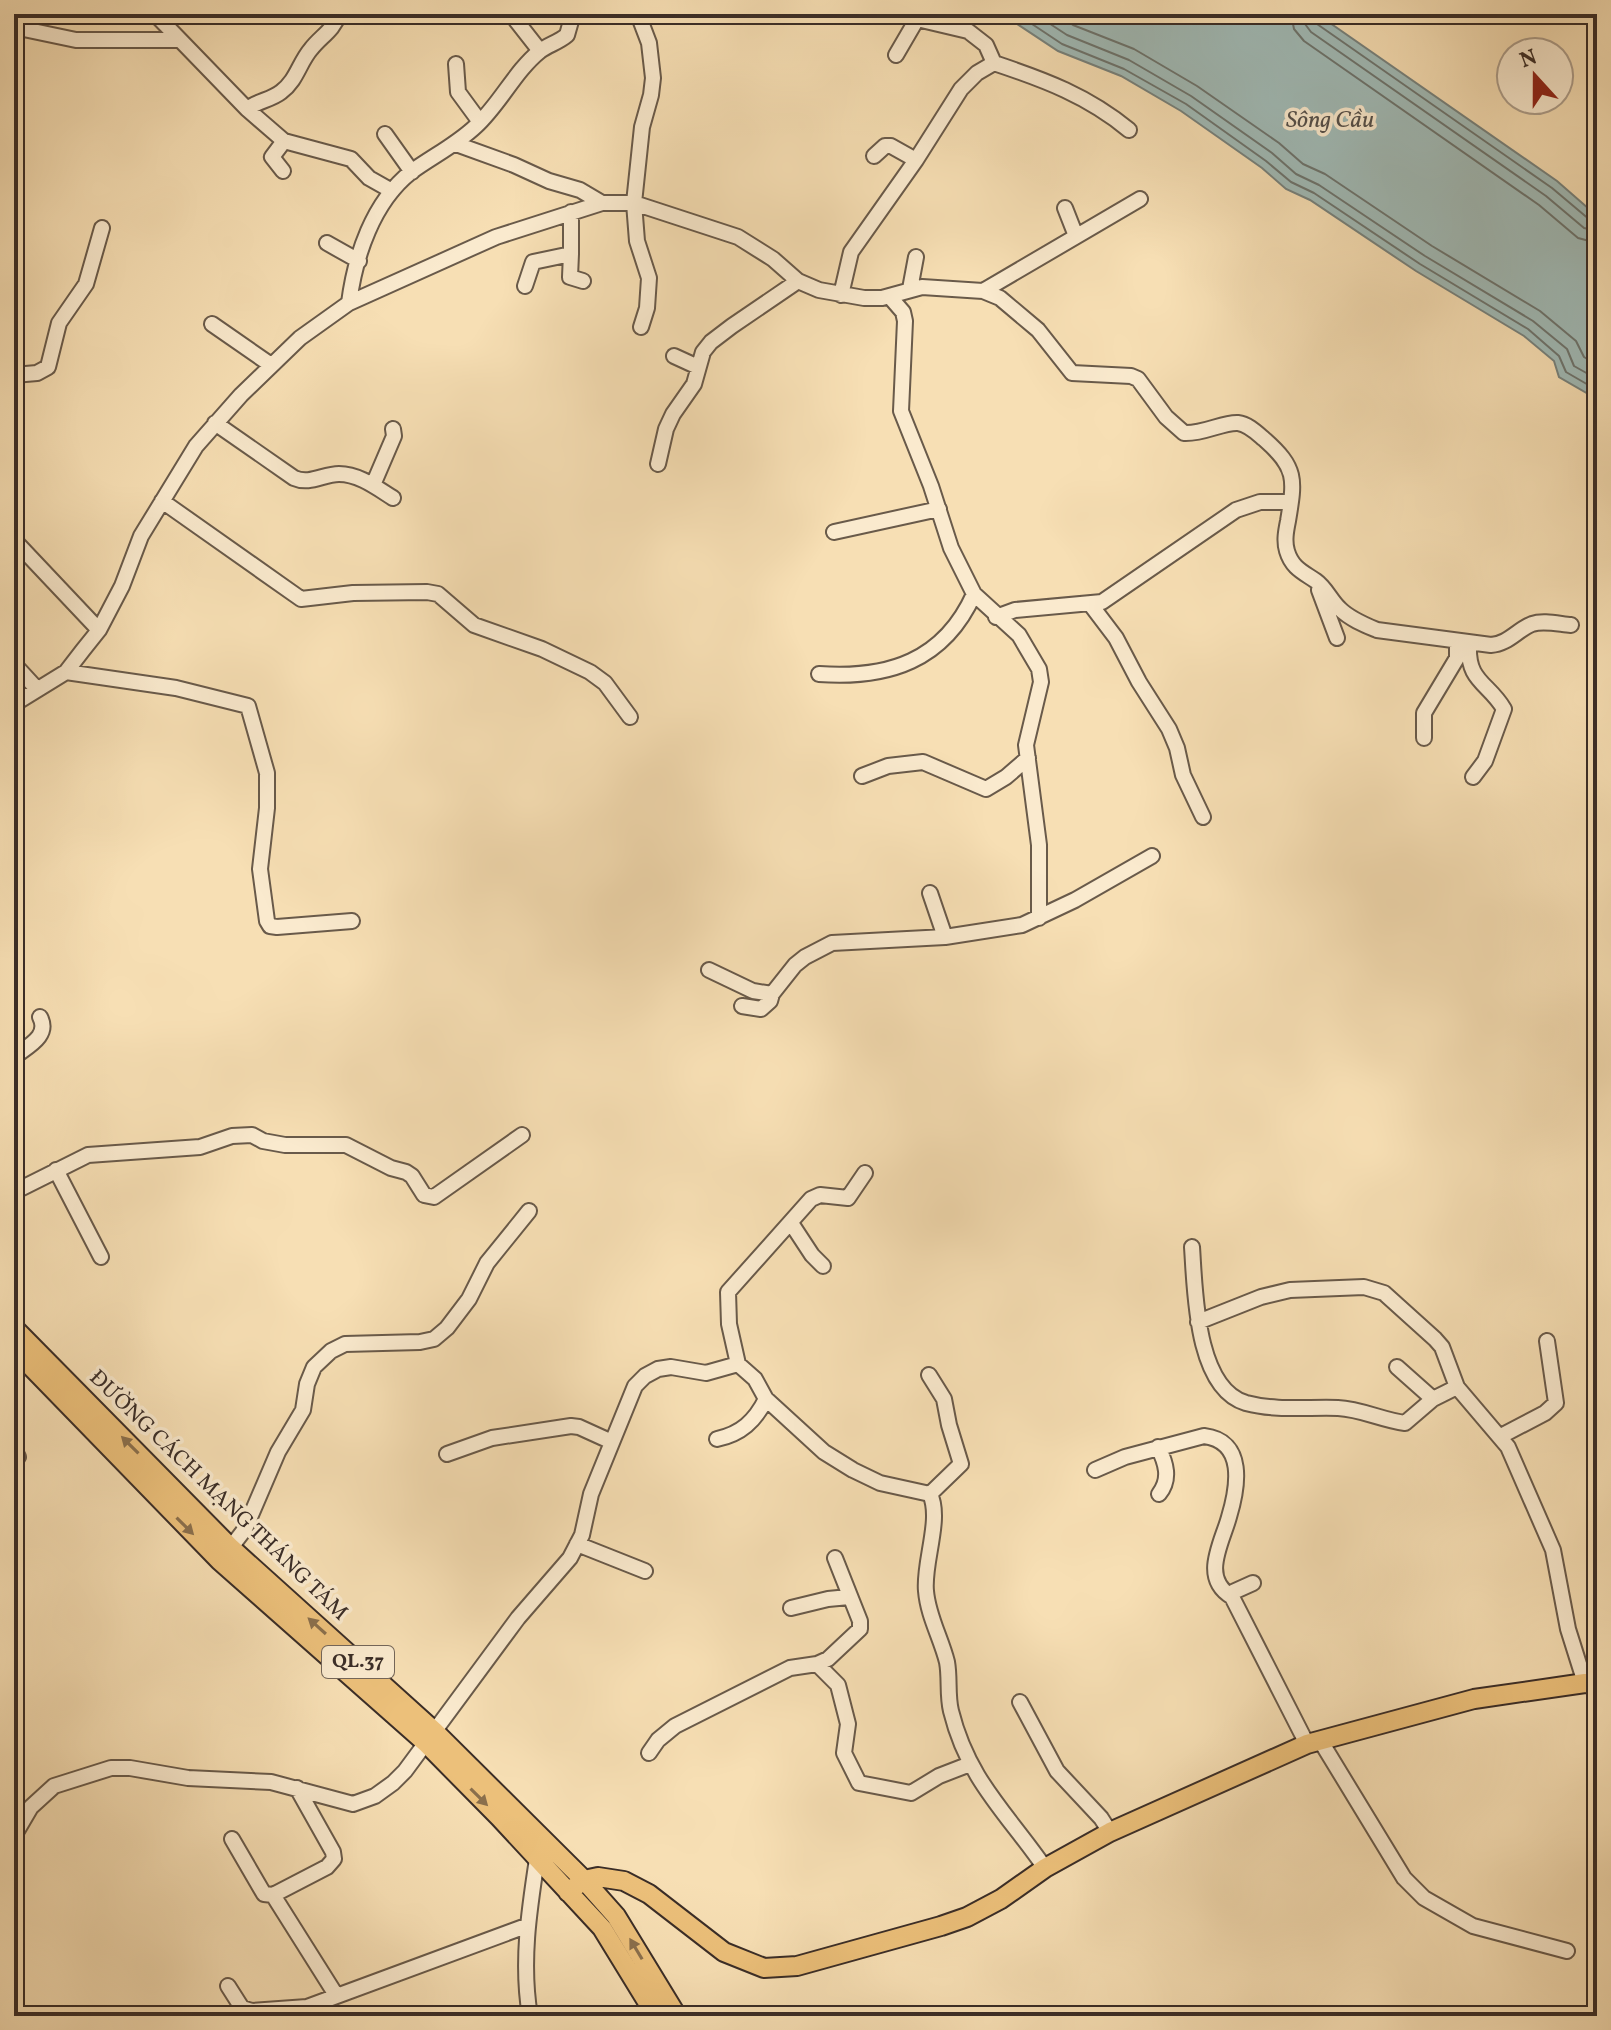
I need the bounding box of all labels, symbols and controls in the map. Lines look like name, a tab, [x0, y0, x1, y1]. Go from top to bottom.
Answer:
north arrow	[1495, 36, 1575, 116]
text: N	[1516, 42, 1542, 77]
water label: Sông Cầu	[1286, 104, 1374, 138]
street label: ĐƯỜNG CÁCH MẠNG THÁNG TÁM	[82, 1364, 354, 1628]
one-way arrow	[121, 1436, 140, 1455]
one-way arrow	[175, 1516, 194, 1535]
one-way arrow	[308, 1617, 327, 1635]
road number: QL.37	[322, 1646, 394, 1678]
one-way arrow	[469, 1787, 488, 1806]
one-way arrow	[628, 1939, 643, 1960]

